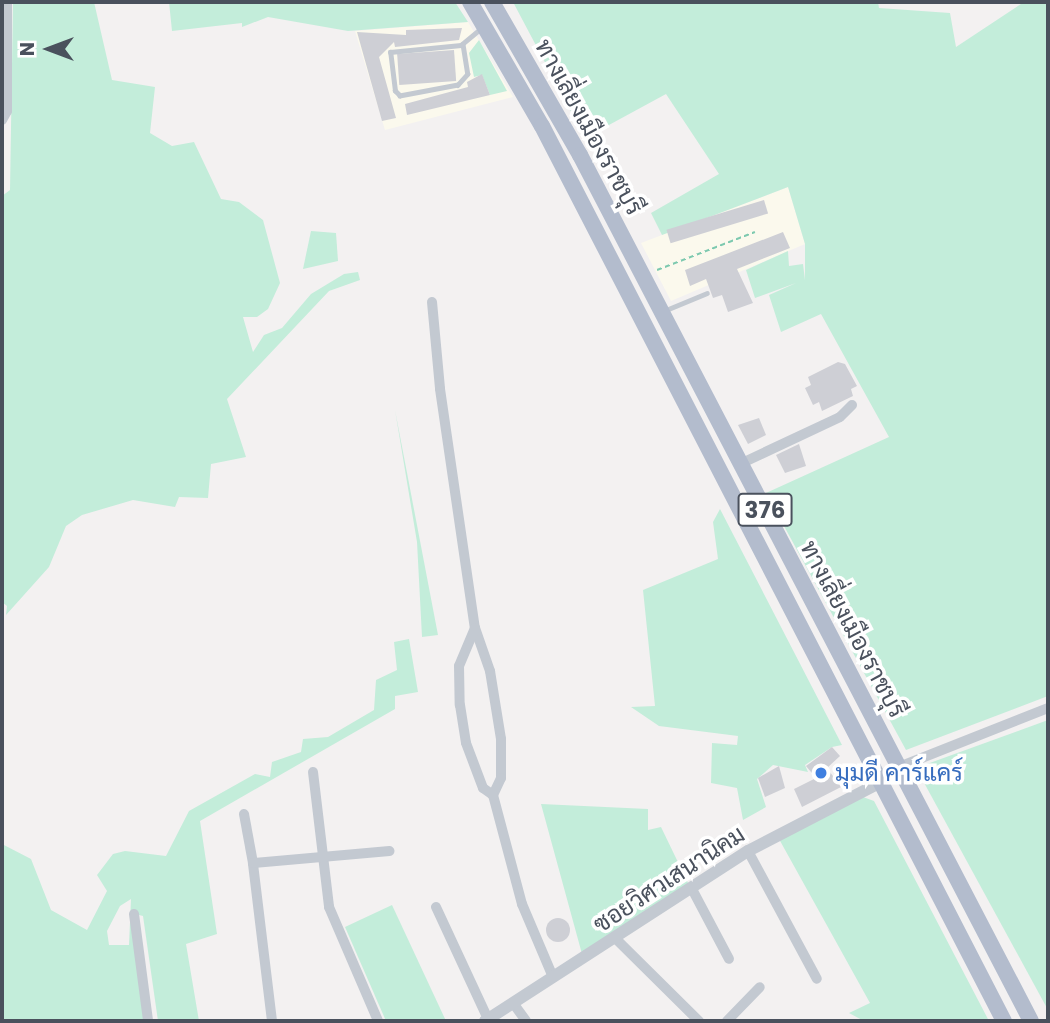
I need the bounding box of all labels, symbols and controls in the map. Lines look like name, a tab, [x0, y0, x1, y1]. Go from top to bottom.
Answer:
north arrow	[14, 14, 84, 84]
street label: ทางเลี่ยงเมืองราชบุรี	[529, 34, 649, 220]
text: N	[14, 42, 41, 56]
road number: 376	[737, 490, 793, 530]
street label: ทางเลี่ยงเมืองราชบุรี	[794, 536, 912, 722]
place label: มุมดี คาร์แคร์	[835, 759, 963, 787]
marker: มุมดี คาร์แคร์	[813, 765, 829, 781]
street label: ซอยวิศวเสนานิคม	[588, 819, 750, 939]

